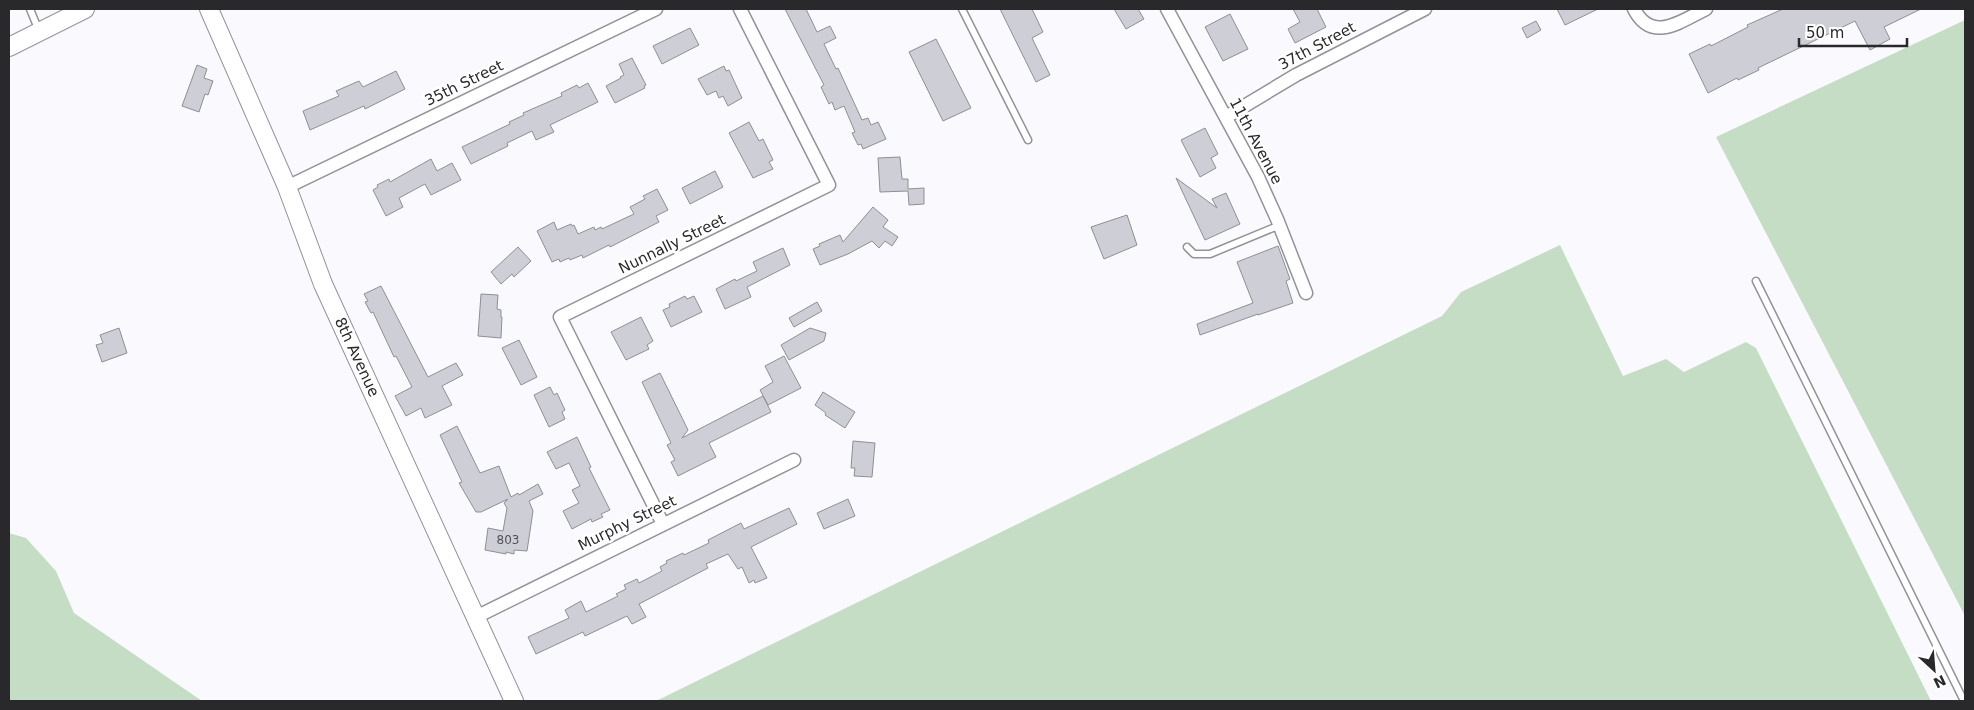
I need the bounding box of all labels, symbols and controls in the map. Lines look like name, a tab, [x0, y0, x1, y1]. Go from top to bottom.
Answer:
scale bar	[1799, 15, 1906, 47]
street label: 37th Street	[1275, 18, 1359, 74]
text: 50 m	[1806, 24, 1844, 42]
street label: 35th Street	[422, 56, 506, 110]
street label: 11th Avenue	[1226, 95, 1286, 187]
street label: Nunnally Street	[616, 210, 728, 278]
street label: 8th Avenue	[331, 314, 383, 400]
street label: Murphy Street	[575, 491, 679, 555]
house number: 803	[497, 533, 519, 547]
north arrow	[1909, 645, 1959, 695]
text: N	[1931, 672, 1948, 691]

